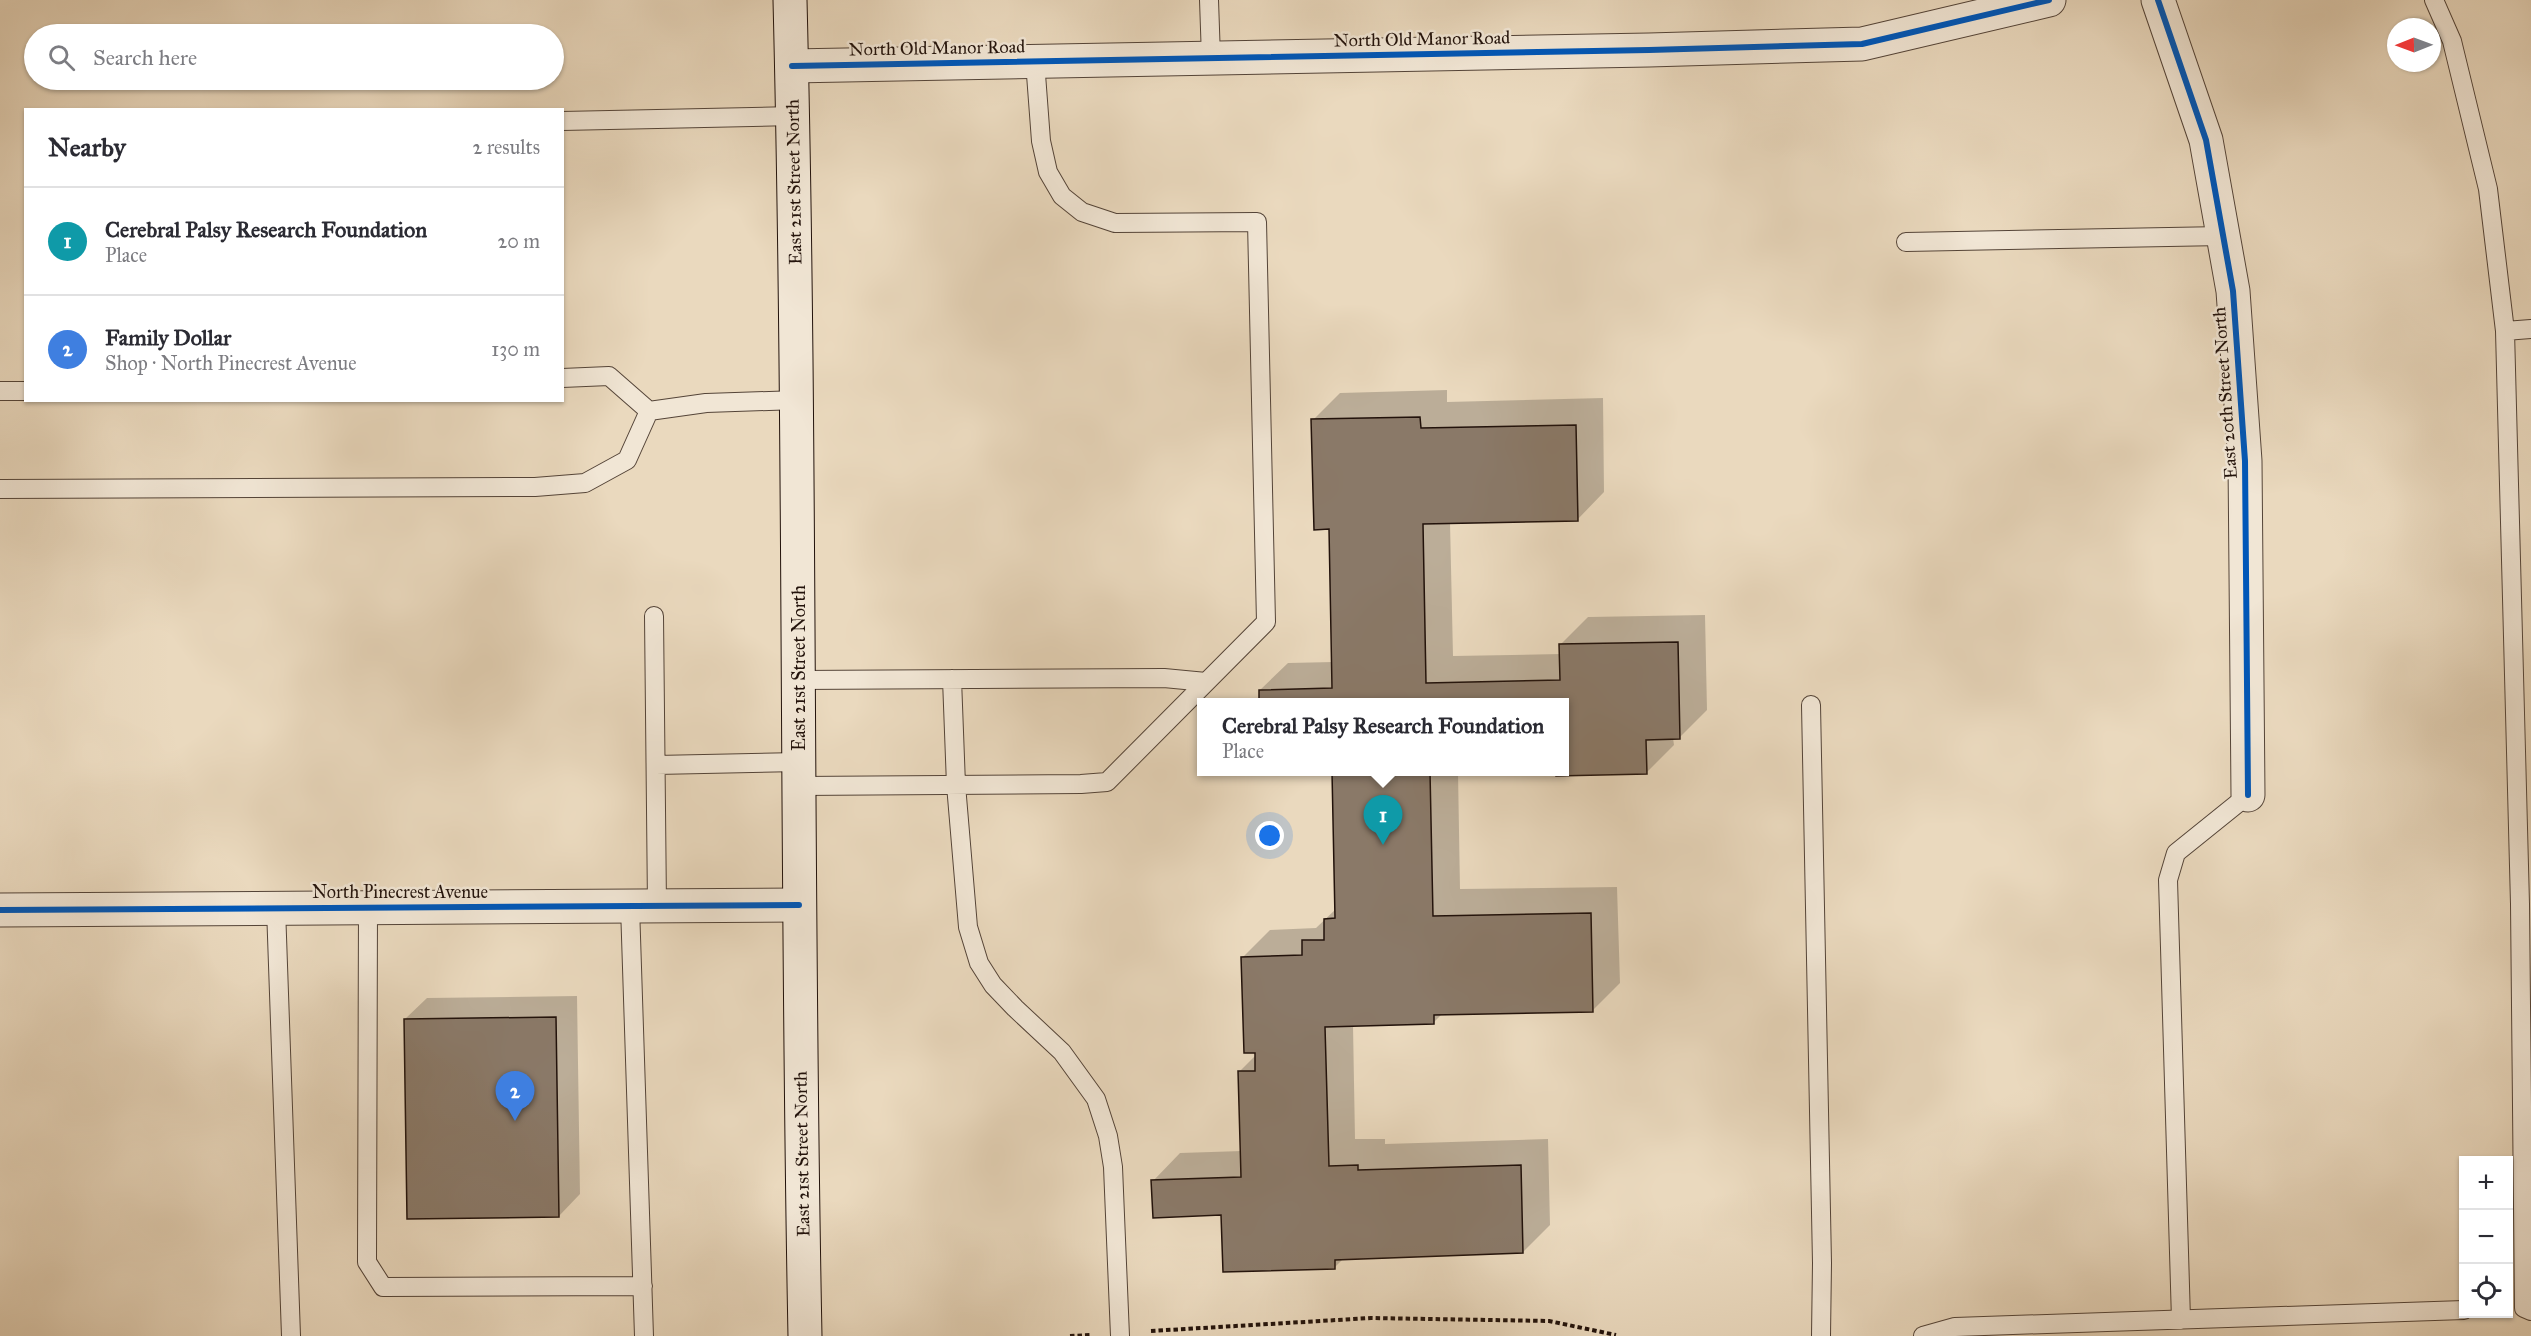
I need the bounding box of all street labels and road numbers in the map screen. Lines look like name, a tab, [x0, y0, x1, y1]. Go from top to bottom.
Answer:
street label: North Old Manor Road	[1334, 26, 1510, 52]
street label: North Old Manor Road	[849, 35, 1025, 61]
street label: East 21st Street North	[782, 99, 806, 265]
street label: East 20th Street North	[2208, 306, 2242, 480]
street label: East 21st Street North	[788, 585, 810, 751]
street label: North Pinecrest Avenue	[312, 881, 488, 903]
street label: East 21st Street North	[790, 1071, 814, 1237]

